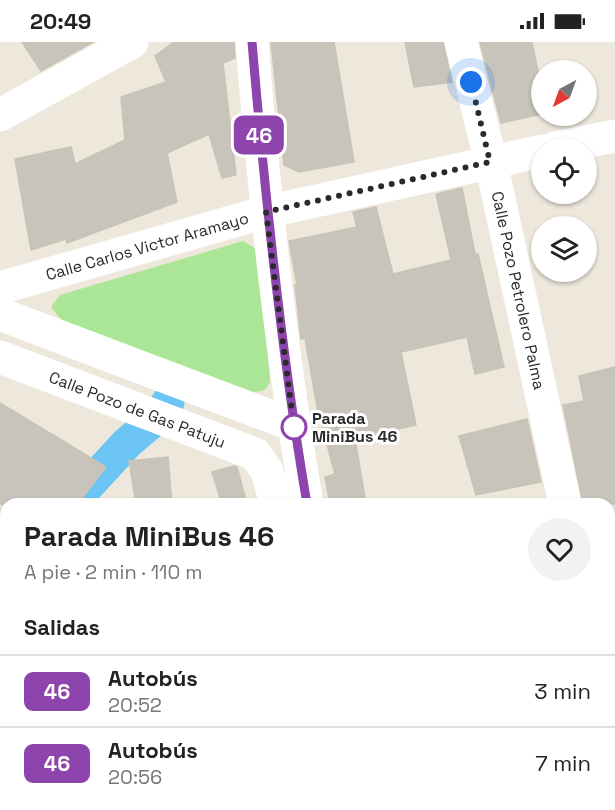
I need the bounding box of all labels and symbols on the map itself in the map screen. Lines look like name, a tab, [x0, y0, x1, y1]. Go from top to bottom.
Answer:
north arrow	[531, 60, 597, 126]
your location	[456, 67, 486, 97]
line badge: 46	[232, 116, 286, 154]
street label: Calle Pozo Petrolero Palma	[487, 189, 550, 391]
street label: Calle Carlos Victor Aramayo	[43, 207, 251, 285]
street label: Calle Pozo de Gas Patuju	[46, 367, 228, 453]
place label: Parada MiniBus 46	[312, 408, 398, 447]
marker: Parada MiniBus 46	[281, 414, 307, 440]

